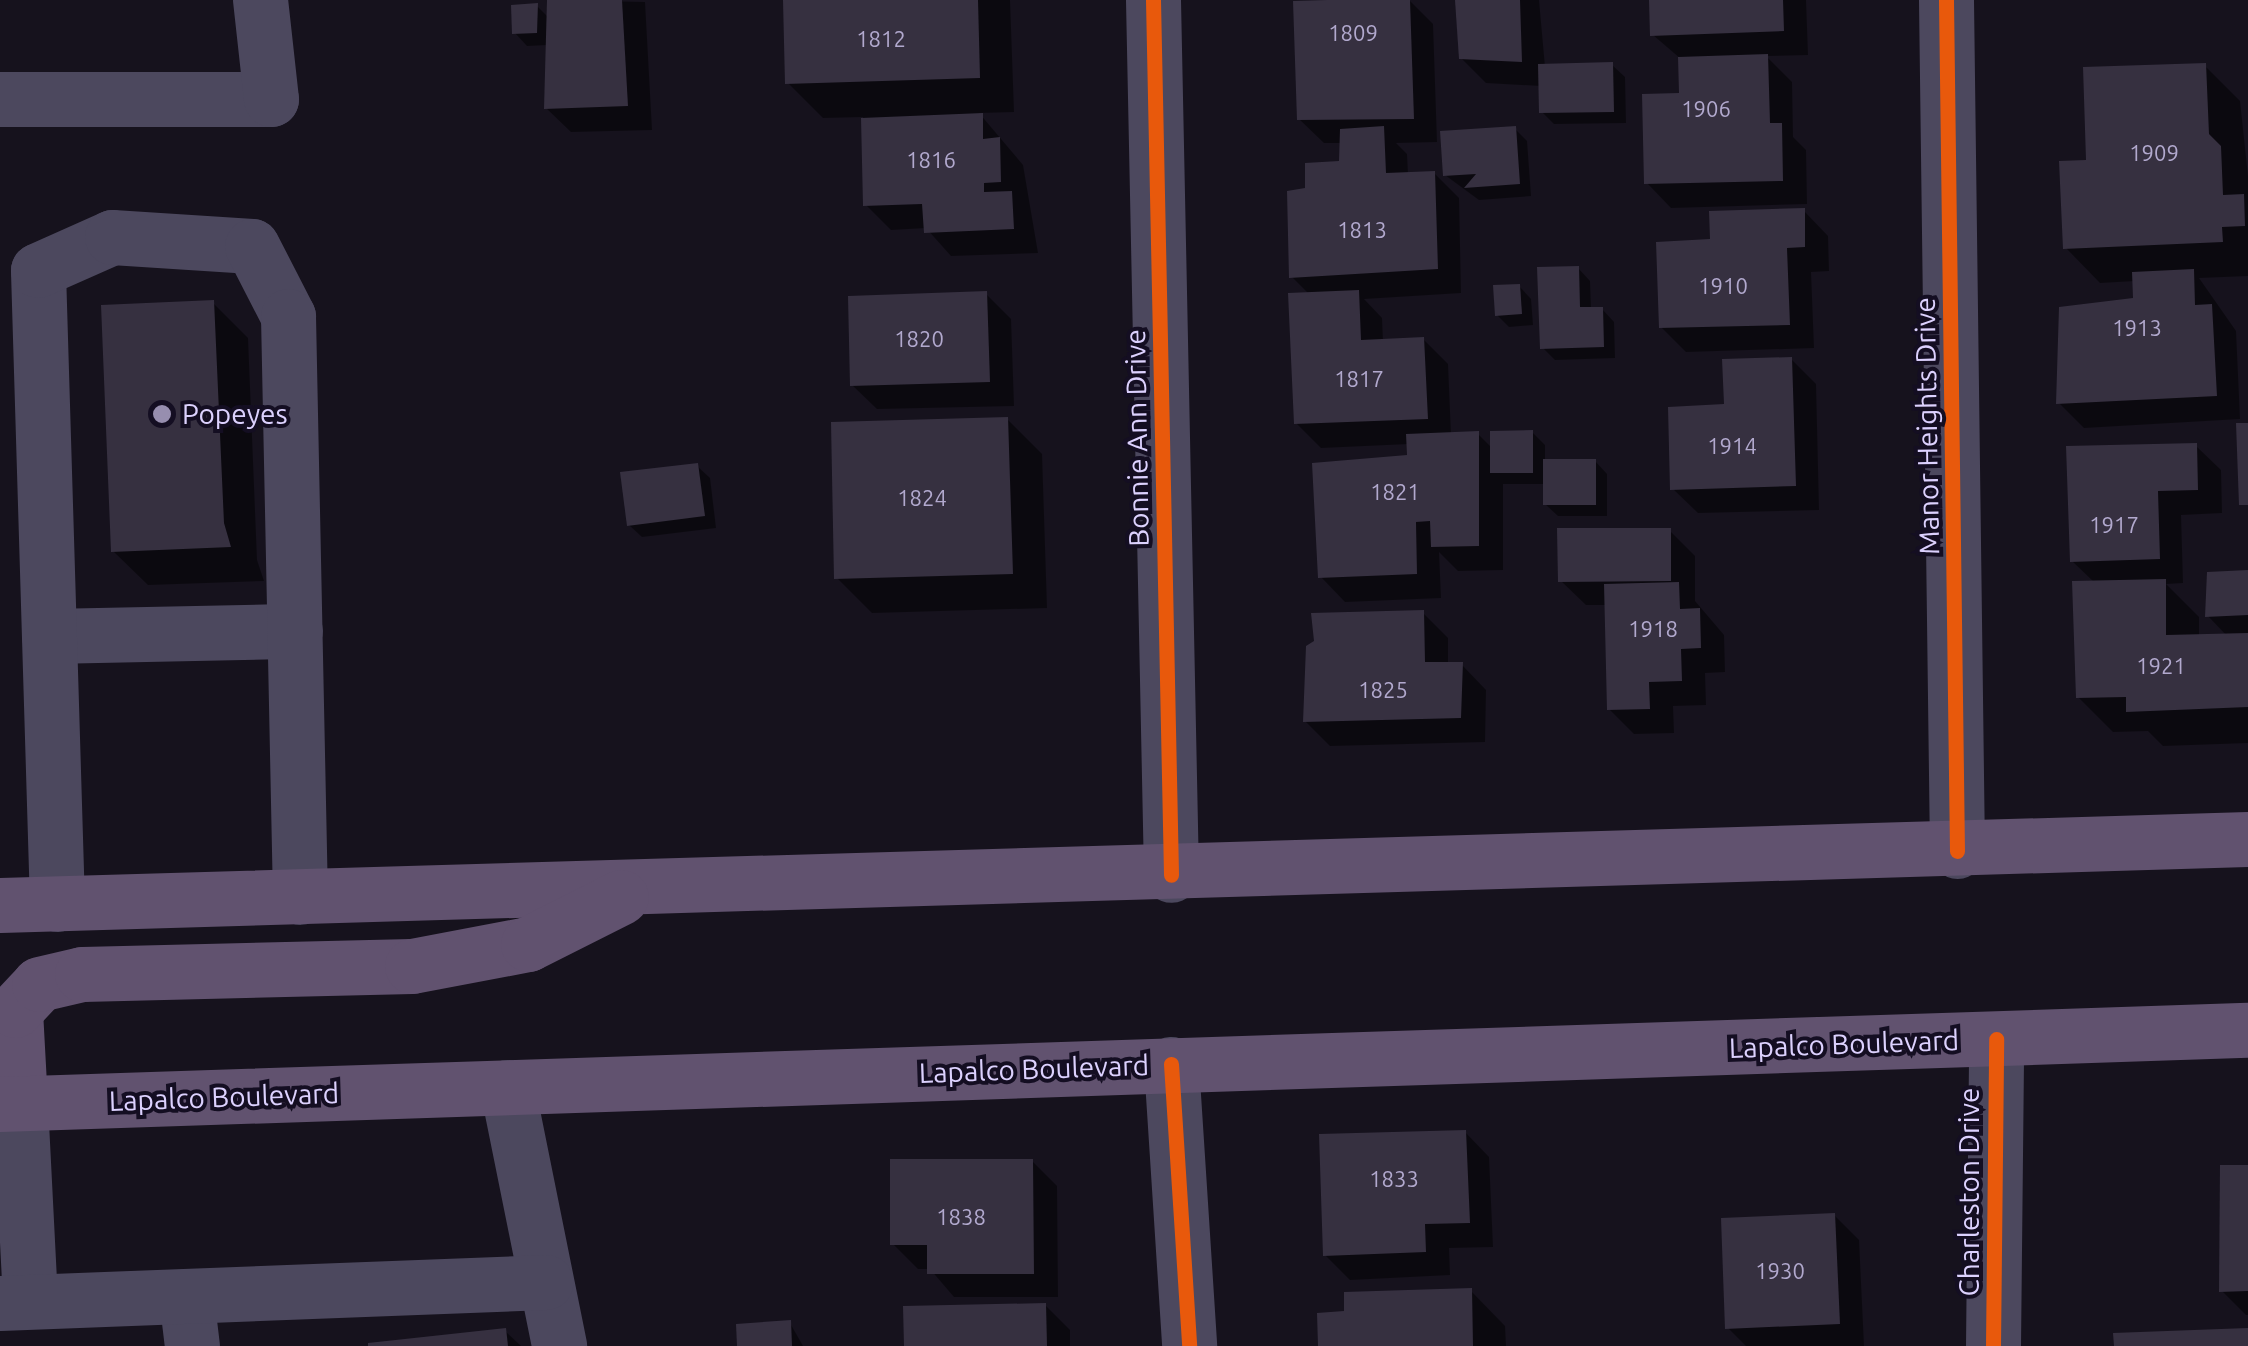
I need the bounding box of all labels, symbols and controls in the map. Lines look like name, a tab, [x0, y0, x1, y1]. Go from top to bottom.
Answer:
house number: 1809	[1328, 20, 1378, 46]
house number: 1812	[856, 26, 906, 52]
house number: 1906	[1681, 96, 1731, 122]
house number: 1909	[2129, 140, 2179, 166]
house number: 1816	[906, 147, 956, 173]
house number: 1813	[1337, 217, 1387, 243]
house number: 1910	[1698, 273, 1748, 299]
street label: Manor Heights Drive	[1908, 297, 1946, 555]
house number: 1913	[2112, 315, 2162, 341]
house number: 1820	[894, 326, 944, 352]
street label: Bonnie Ann Drive	[1118, 329, 1156, 547]
house number: 1817	[1334, 366, 1384, 392]
place label: Popeyes	[182, 397, 288, 431]
marker: Popeyes	[151, 403, 173, 425]
house number: 1914	[1707, 433, 1757, 459]
house number: 1821	[1370, 479, 1420, 505]
house number: 1824	[897, 485, 947, 511]
house number: 1917	[2089, 512, 2139, 538]
house number: 1918	[1628, 616, 1678, 642]
house number: 1921	[2136, 653, 2186, 679]
house number: 1825	[1358, 677, 1408, 703]
street label: Lapalco Boulevard	[1728, 1023, 1960, 1065]
street label: Lapalco Boulevard	[918, 1048, 1150, 1090]
street label: Lapalco Boulevard	[108, 1076, 340, 1118]
street label: Charleston Drive	[1952, 1087, 1986, 1297]
house number: 1833	[1369, 1166, 1419, 1192]
house number: 1838	[936, 1204, 986, 1230]
house number: 1930	[1755, 1258, 1805, 1284]

